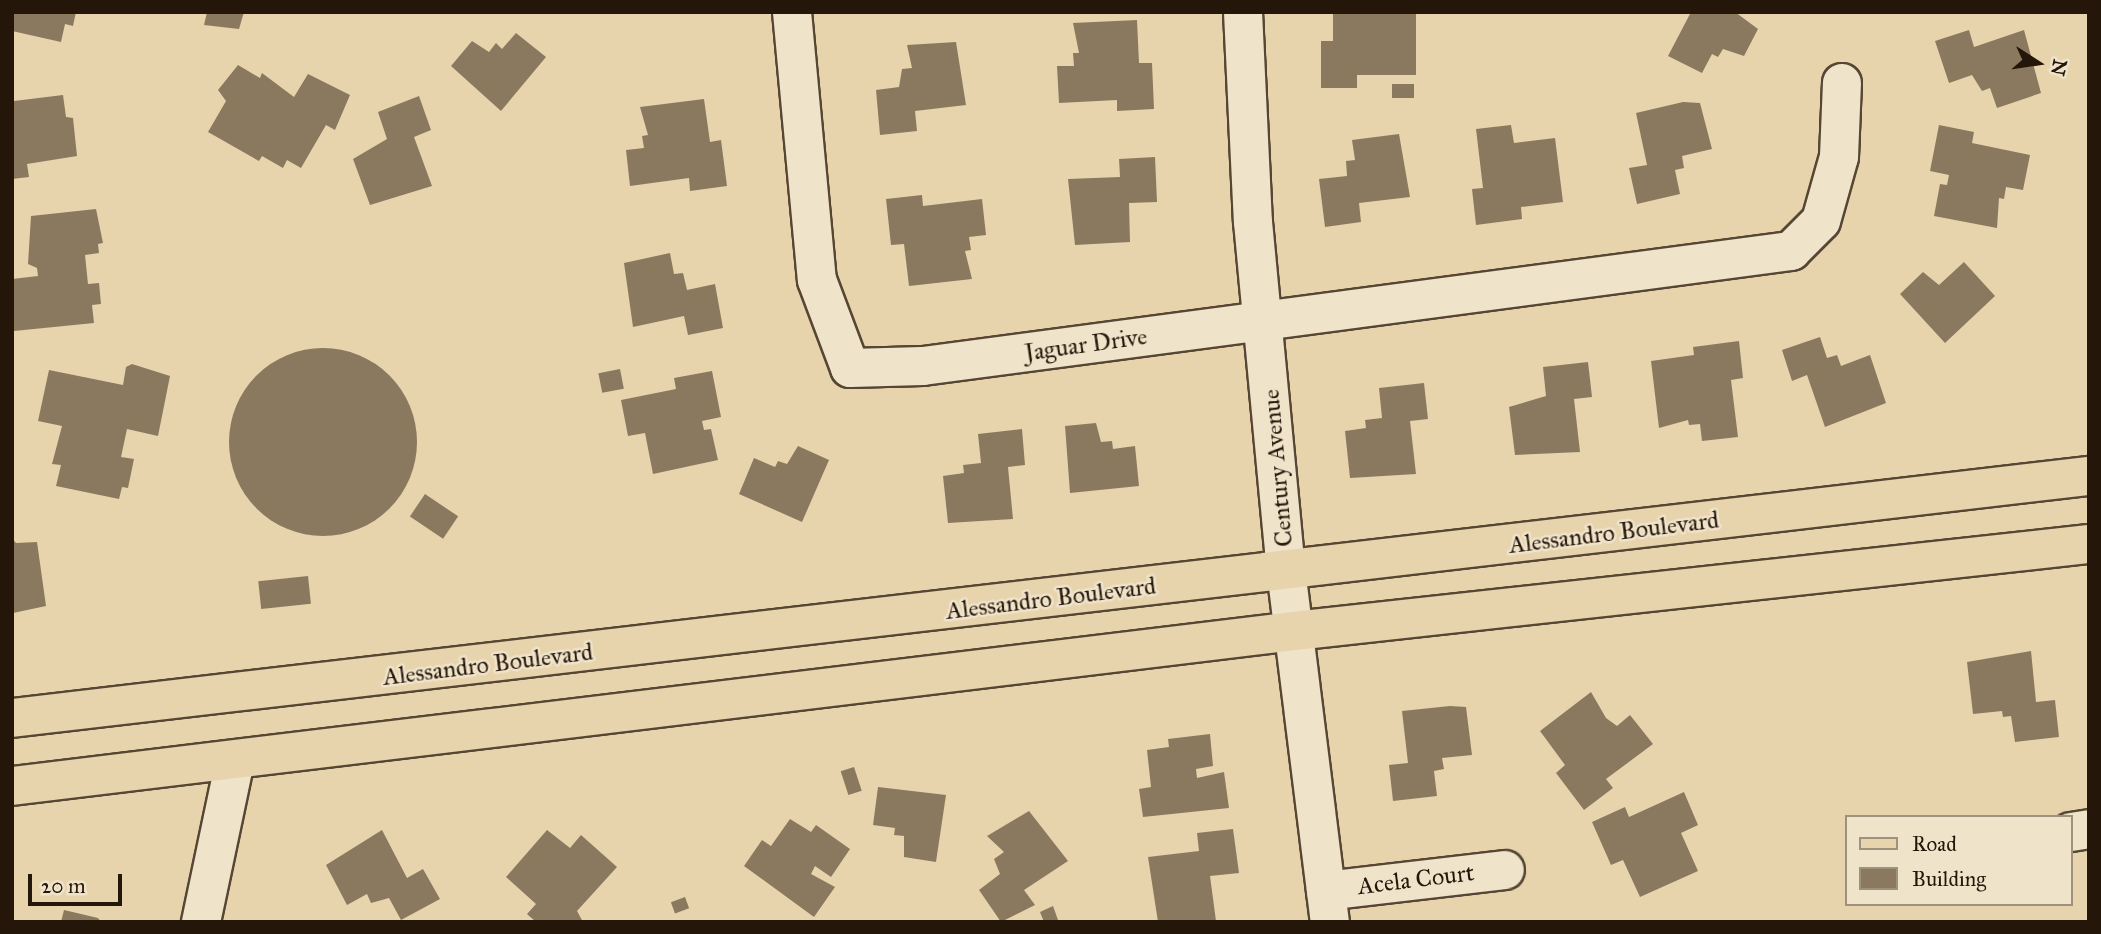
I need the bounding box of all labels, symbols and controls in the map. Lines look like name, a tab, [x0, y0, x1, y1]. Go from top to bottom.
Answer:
north arrow	[2003, 28, 2073, 98]
text: N	[2046, 57, 2072, 78]
street label: Jaguar Drive	[1023, 322, 1149, 368]
street label: Century Avenue	[1257, 388, 1299, 548]
street label: Alessandro Boulevard	[1507, 506, 1721, 560]
street label: Alessandro Boulevard	[944, 572, 1158, 626]
street label: Alessandro Boulevard	[381, 638, 595, 692]
legend	[1846, 815, 2073, 906]
text: Road	[1912, 831, 1957, 857]
street label: Acela Court	[1356, 859, 1476, 901]
scale bar	[32, 860, 126, 904]
text: Building	[1912, 866, 1986, 892]
text: 20 m	[41, 873, 86, 899]

